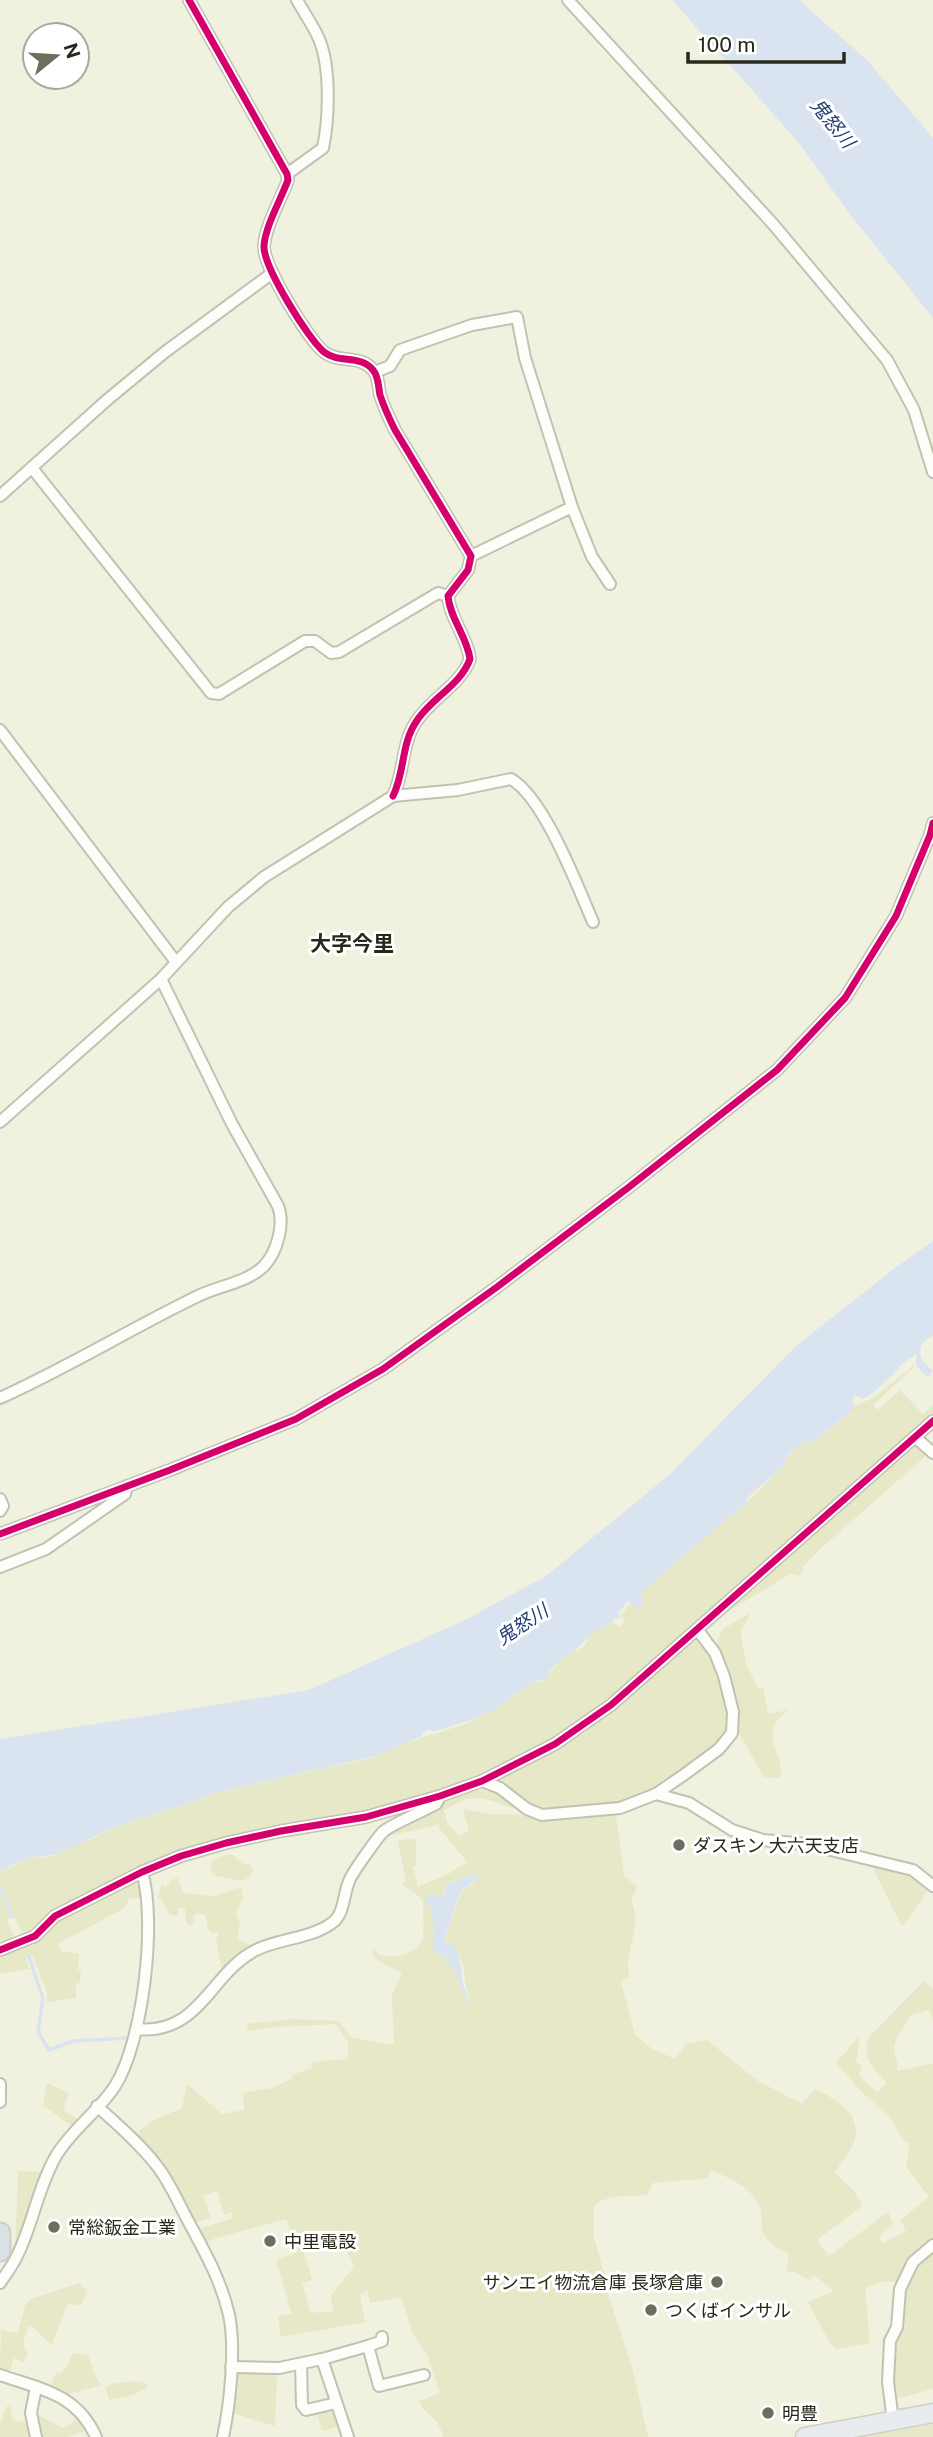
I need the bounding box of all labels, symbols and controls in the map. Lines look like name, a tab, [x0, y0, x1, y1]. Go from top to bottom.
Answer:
north arrow	[21, 21, 91, 91]
scale bar	[688, 21, 844, 65]
text: 100 m	[698, 32, 755, 57]
text: N	[59, 40, 85, 61]
water label: 鬼怒川	[807, 94, 861, 154]
district label: 大字今里	[310, 931, 394, 956]
water label: 鬼怒川	[492, 1598, 554, 1649]
place label: ダスキン 大六天支店	[693, 1835, 859, 1856]
marker: ダスキン 大六天支店	[671, 1837, 687, 1853]
place label: 常総鈑金工業	[68, 2217, 176, 2238]
marker: 常総鈑金工業	[46, 2219, 62, 2235]
place label: 中里電設	[284, 2231, 356, 2252]
marker: 中里電設	[262, 2233, 278, 2249]
place label: サンエイ物流倉庫 長塚倉庫	[483, 2272, 703, 2293]
marker: サンエイ物流倉庫 長塚倉庫	[709, 2274, 725, 2290]
place label: つくばインサル	[665, 2300, 791, 2321]
marker: つくばインサル	[643, 2302, 659, 2318]
place label: 明豊	[782, 2403, 818, 2424]
marker: 明豊	[760, 2405, 776, 2421]

